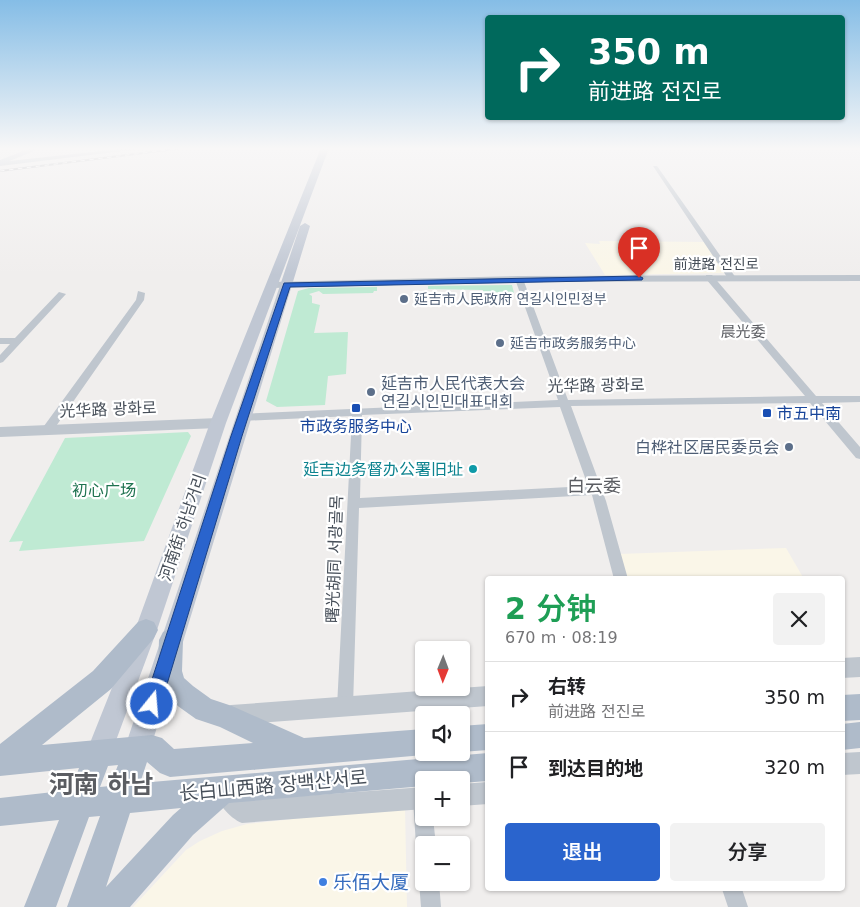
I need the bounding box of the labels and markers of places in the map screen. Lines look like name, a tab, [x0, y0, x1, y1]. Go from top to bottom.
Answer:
pin	[618, 227, 660, 278]
place label: 延吉市人民政府 연길시인민정부	[414, 291, 607, 307]
marker: 延吉市人民政府 연길시인민정부	[398, 293, 410, 305]
place label: 延吉市政务服务中心	[510, 335, 636, 351]
marker: 延吉市政务服务中心	[494, 337, 506, 349]
place label: 延吉市人民代表大会 연길시인민대표대회	[381, 374, 525, 411]
marker: 延吉市人民代表大会 연길시인민대표대회	[365, 386, 377, 398]
marker: 市政务服务中心	[350, 402, 362, 414]
place label: 市五中南	[777, 404, 841, 423]
marker: 市五中南	[761, 407, 773, 419]
place label: 市政务服务中心	[300, 417, 412, 436]
place label: 白桦社区居民委员会	[635, 438, 779, 457]
marker: 白桦社区居民委员会	[783, 441, 795, 453]
place label: 延吉边务督办公署旧址	[303, 460, 463, 479]
marker: 延吉边务督办公署旧址	[467, 463, 479, 475]
place label: 乐佰大厦	[333, 871, 409, 893]
marker: 乐佰大厦	[317, 876, 329, 888]

